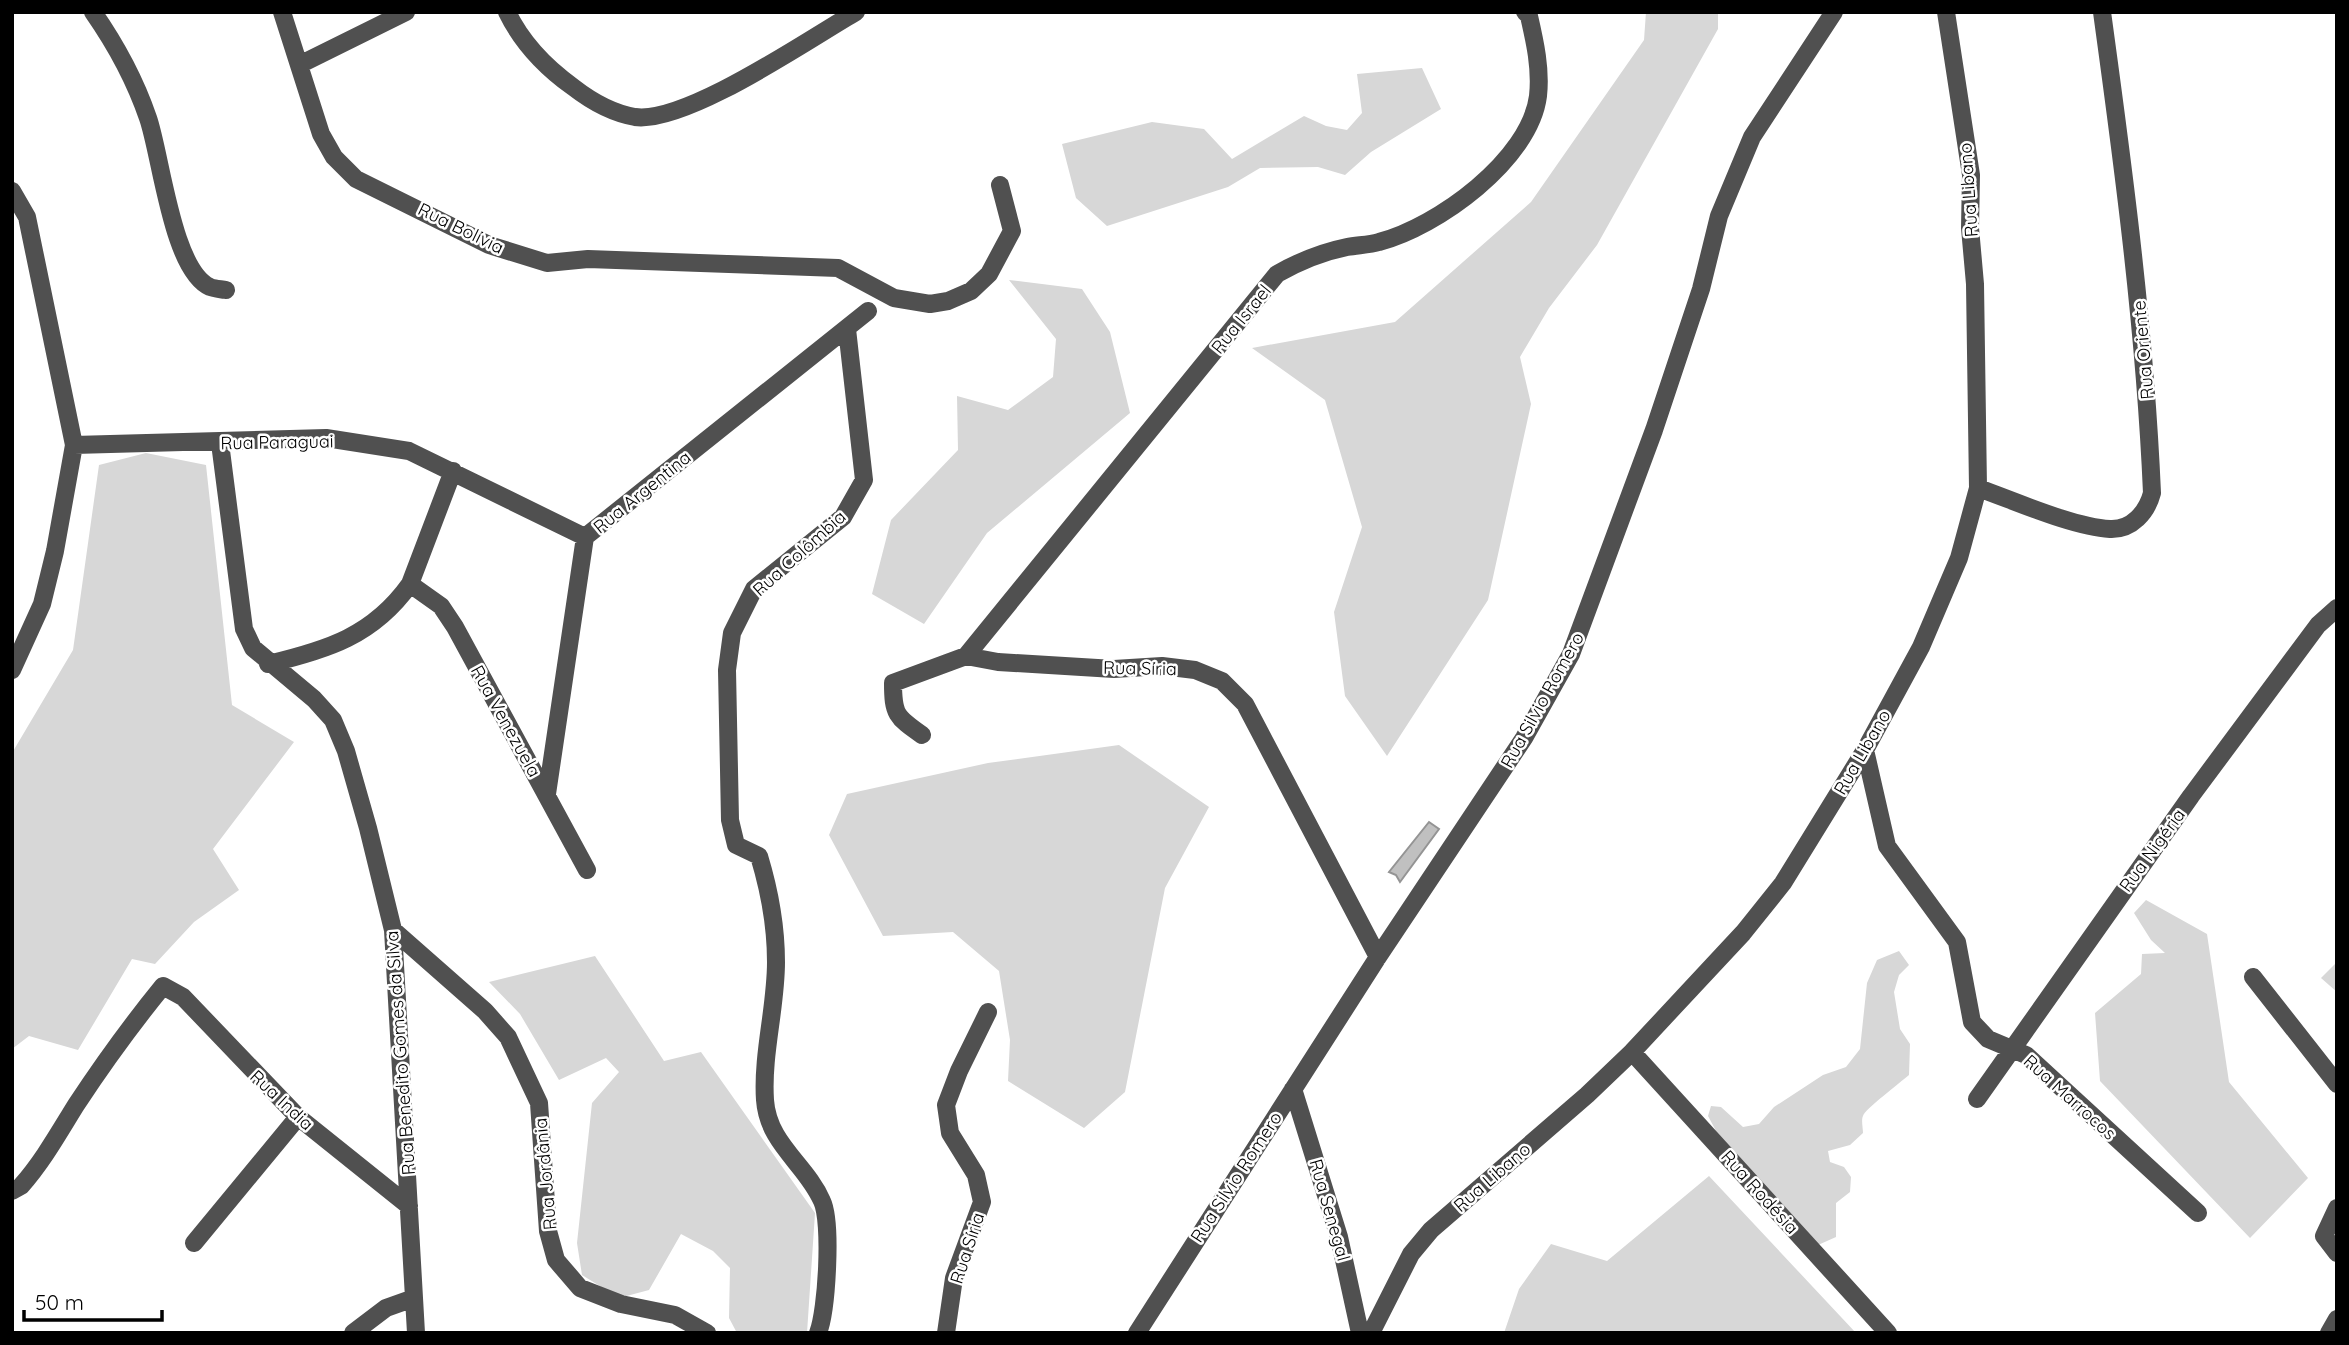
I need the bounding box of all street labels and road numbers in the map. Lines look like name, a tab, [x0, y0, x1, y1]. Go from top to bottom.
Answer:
street label: Rua Libano	[1953, 142, 1983, 238]
street label: Rua Bolívia	[414, 197, 508, 259]
street label: Rua Israel	[1206, 280, 1276, 358]
street label: Rua Oriente	[2127, 300, 2159, 400]
street label: Rua Paraguai	[220, 430, 334, 454]
street label: Rua Argentina	[589, 446, 695, 538]
street label: Rua Colômbia	[748, 505, 850, 601]
street label: Rua Silvio Romero	[1495, 628, 1589, 772]
street label: Rua Síria	[1103, 656, 1177, 680]
street label: Rua Venezuela	[466, 661, 546, 781]
street label: Rua Libano	[1828, 705, 1896, 799]
street label: Rua Nigéria	[2114, 804, 2190, 896]
street label: Rua Benedito Gomes da Silva	[380, 930, 420, 1176]
street label: Rua Marrocos	[2019, 1049, 2121, 1145]
street label: Rua India	[245, 1065, 319, 1135]
street label: Rua Silvio Romero	[1185, 1107, 1287, 1247]
street label: Rua Jordânia	[529, 1117, 561, 1231]
street label: Rua Libano	[1449, 1137, 1535, 1217]
street label: Rua Rodésia	[1716, 1145, 1804, 1239]
street label: Rua Senegal	[1304, 1156, 1356, 1264]
street label: Rua Síria	[945, 1209, 989, 1287]

